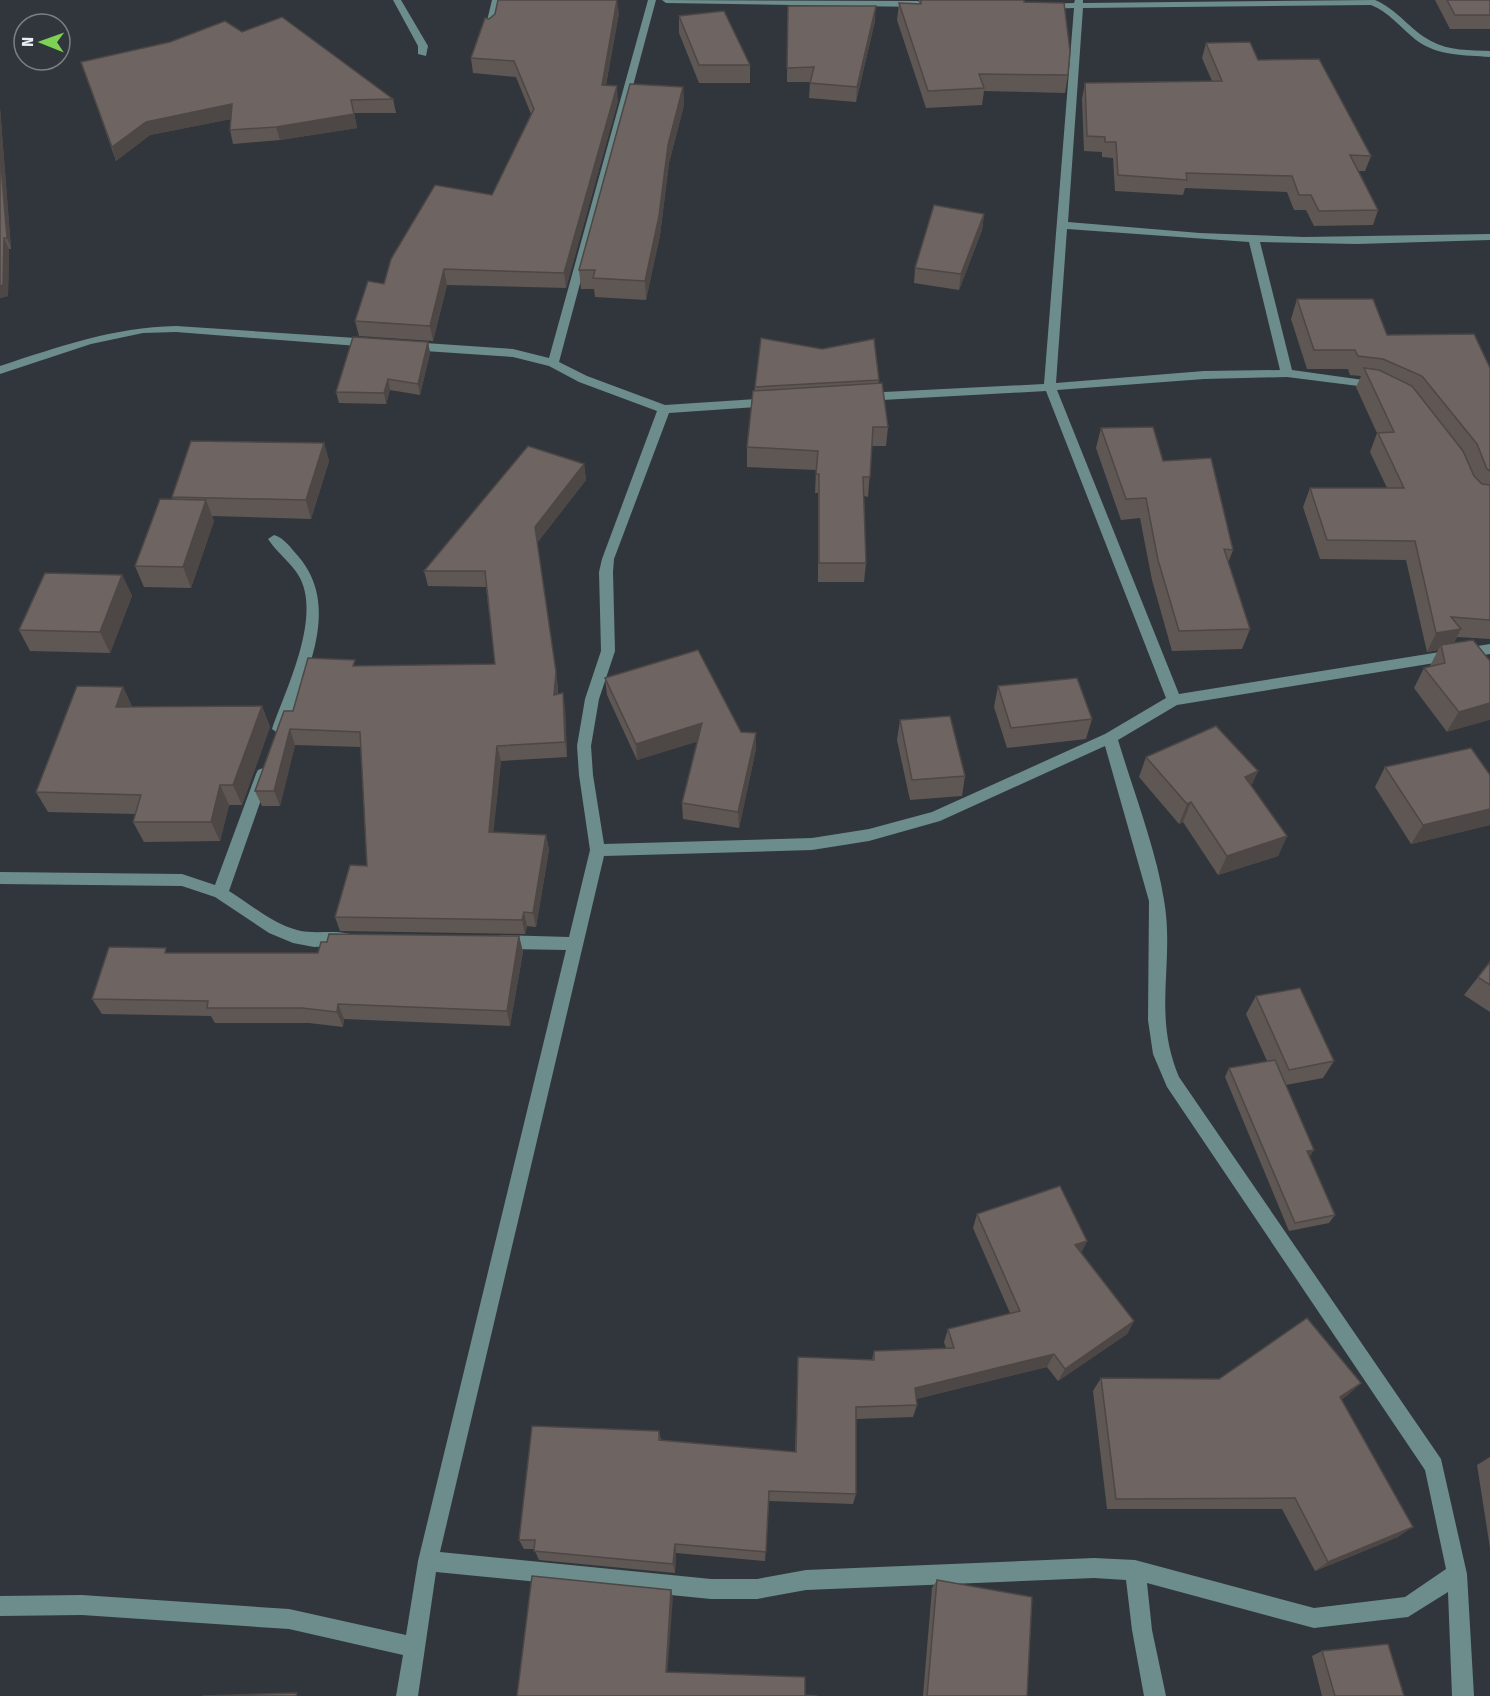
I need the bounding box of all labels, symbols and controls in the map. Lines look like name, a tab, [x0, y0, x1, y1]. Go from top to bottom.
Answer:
north arrow	[12, 12, 72, 72]
text: N	[18, 37, 37, 47]

